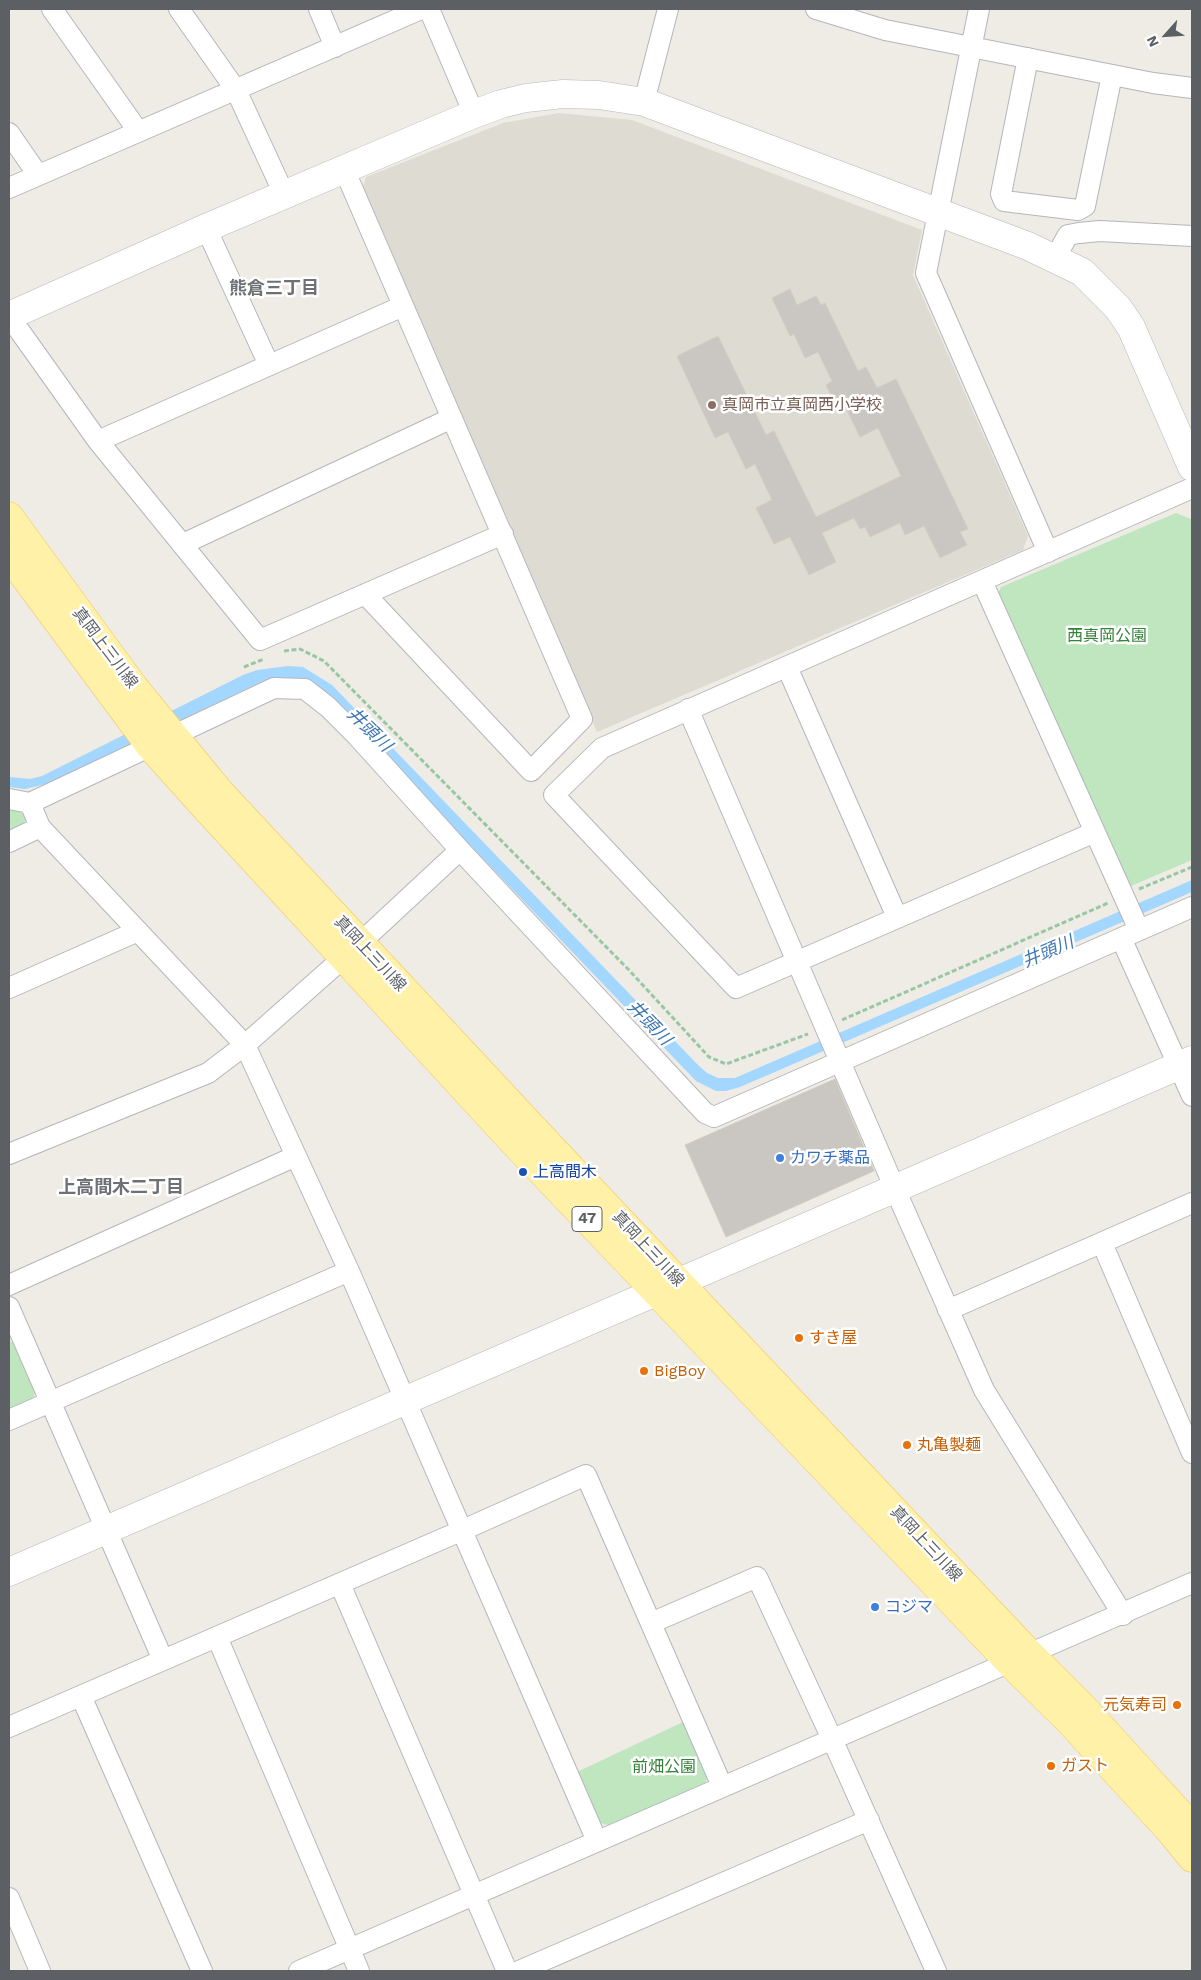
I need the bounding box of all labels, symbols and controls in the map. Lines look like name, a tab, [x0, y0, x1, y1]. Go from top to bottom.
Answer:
north arrow	[1141, 10, 1191, 60]
text: N	[1143, 33, 1162, 50]
district label: 熊倉三丁目	[229, 278, 319, 300]
place label: 真岡市立真岡西小学校	[722, 395, 882, 415]
marker: 真岡市立真岡西小学校	[706, 399, 718, 411]
street label: 真岡上三川線	[68, 604, 142, 692]
park label: 西真岡公園	[1067, 626, 1147, 646]
water label: 井頭川	[342, 703, 396, 757]
street label: 真岡上三川線	[330, 912, 410, 996]
water label: 井頭川	[1019, 932, 1077, 972]
water label: 井頭川	[622, 996, 676, 1050]
place label: カワチ薬品	[790, 1148, 870, 1168]
marker: カワチ薬品	[774, 1152, 786, 1164]
place label: 上高間木	[533, 1162, 597, 1182]
marker: 上高間木	[517, 1166, 529, 1178]
district label: 上高間木二丁目	[58, 1177, 184, 1199]
road number: 47	[572, 1206, 602, 1232]
street label: 真岡上三川線	[608, 1207, 688, 1291]
place label: すき屋	[809, 1328, 857, 1348]
marker: すき屋	[793, 1332, 805, 1344]
place label: BigBoy	[654, 1361, 705, 1381]
marker: BigBoy	[638, 1365, 650, 1377]
place label: 丸亀製麺	[917, 1435, 981, 1455]
marker: 丸亀製麺	[901, 1439, 913, 1451]
street label: 真岡上三川線	[886, 1502, 966, 1586]
place label: コジマ	[885, 1597, 933, 1617]
marker: コジマ	[869, 1601, 881, 1613]
place label: 元気寿司	[1103, 1695, 1167, 1715]
marker: 元気寿司	[1171, 1699, 1183, 1711]
place label: ガスト	[1061, 1756, 1109, 1776]
park label: 前畑公園	[632, 1757, 696, 1777]
marker: ガスト	[1045, 1760, 1057, 1772]

